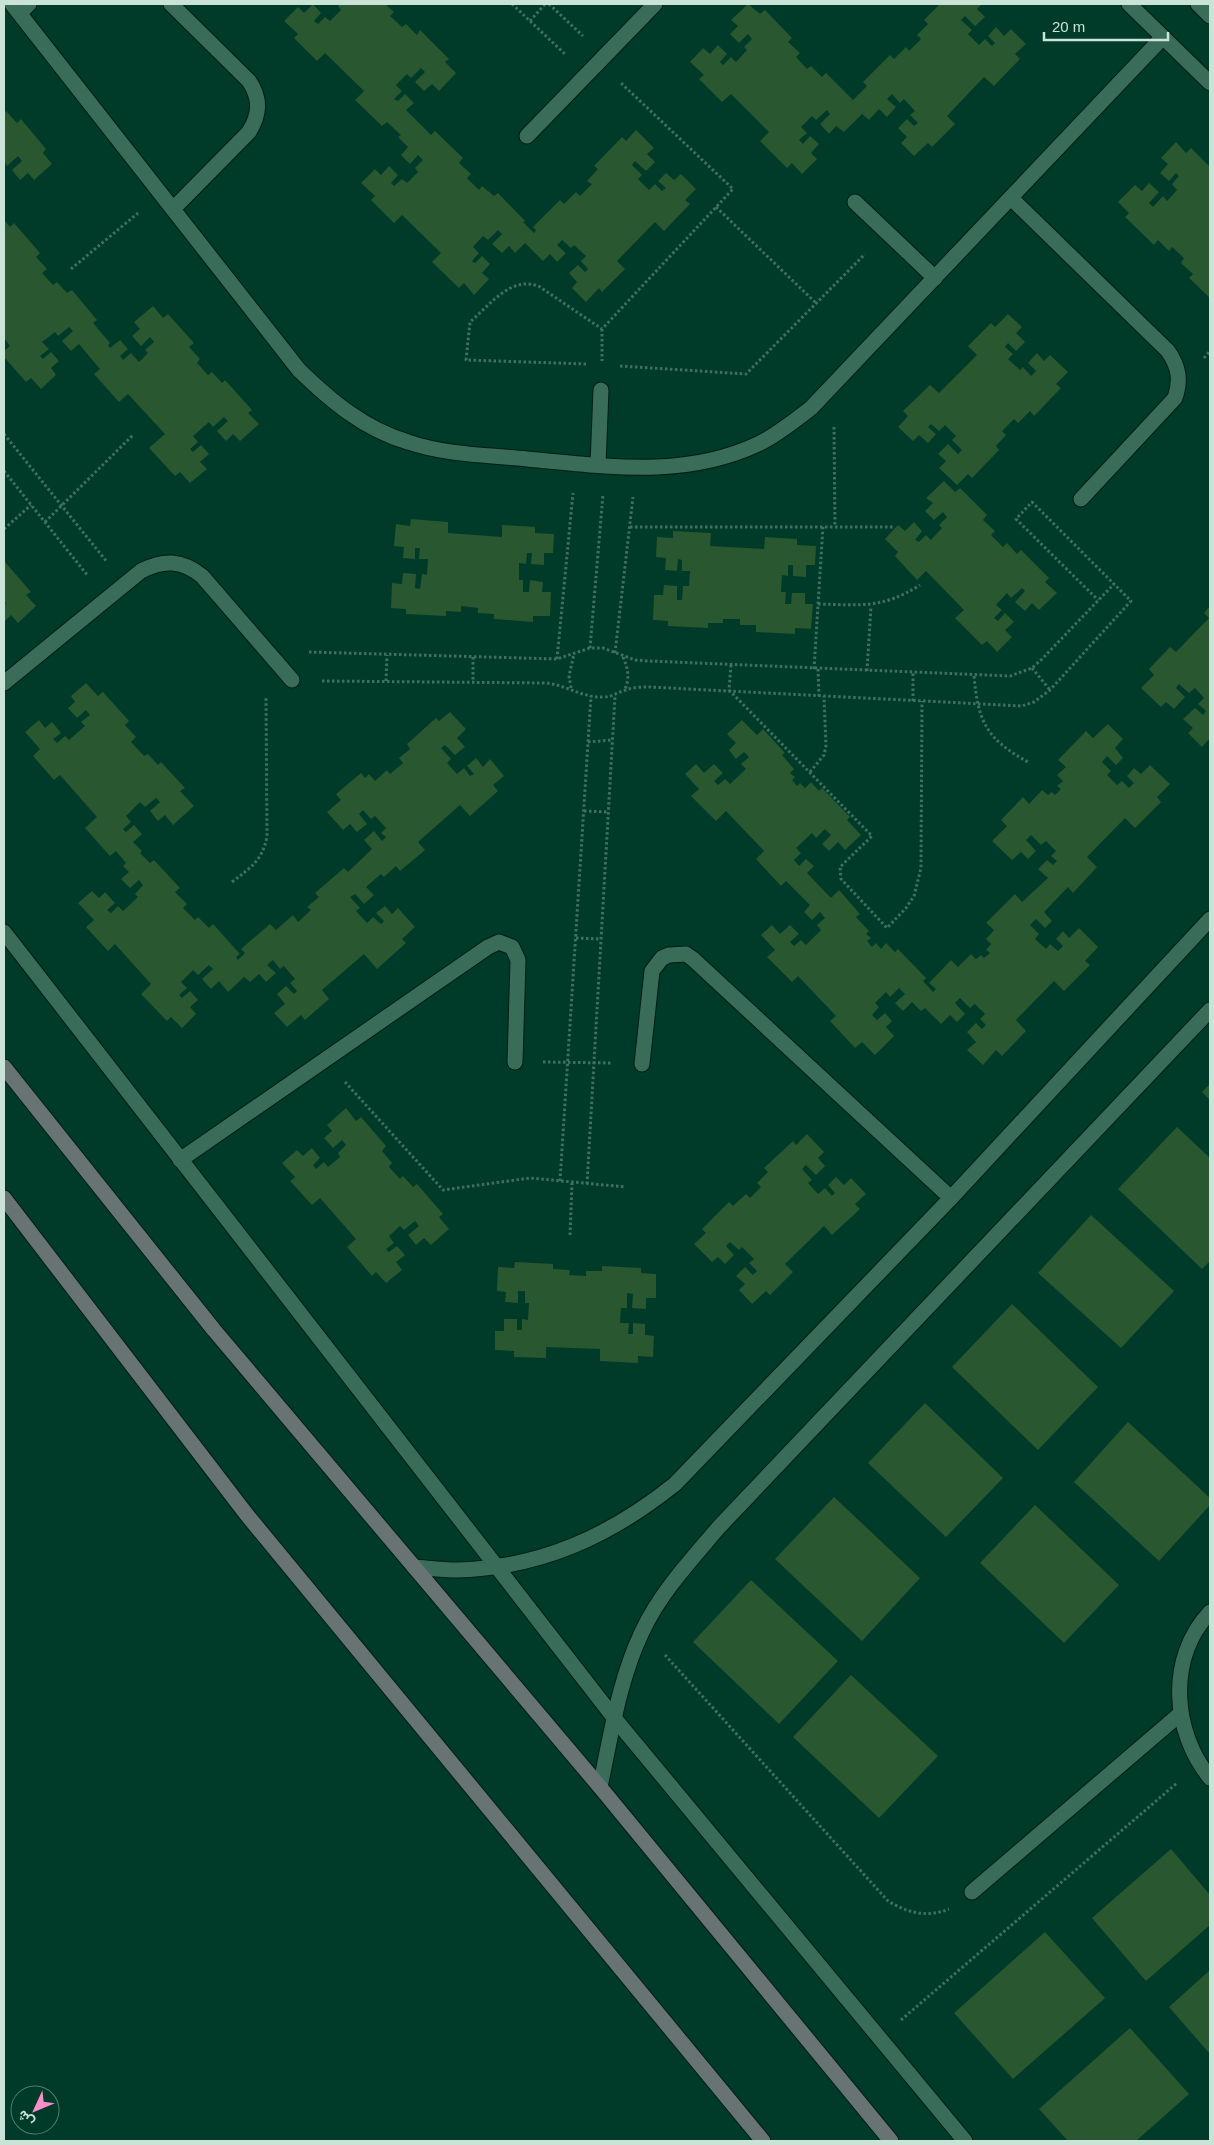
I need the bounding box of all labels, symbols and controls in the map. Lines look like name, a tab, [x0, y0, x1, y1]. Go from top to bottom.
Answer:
scale bar	[1044, 10, 1168, 42]
text: 20 m	[1052, 18, 1085, 35]
north arrow	[10, 2085, 60, 2135]
text: ش	[14, 2107, 38, 2131]

